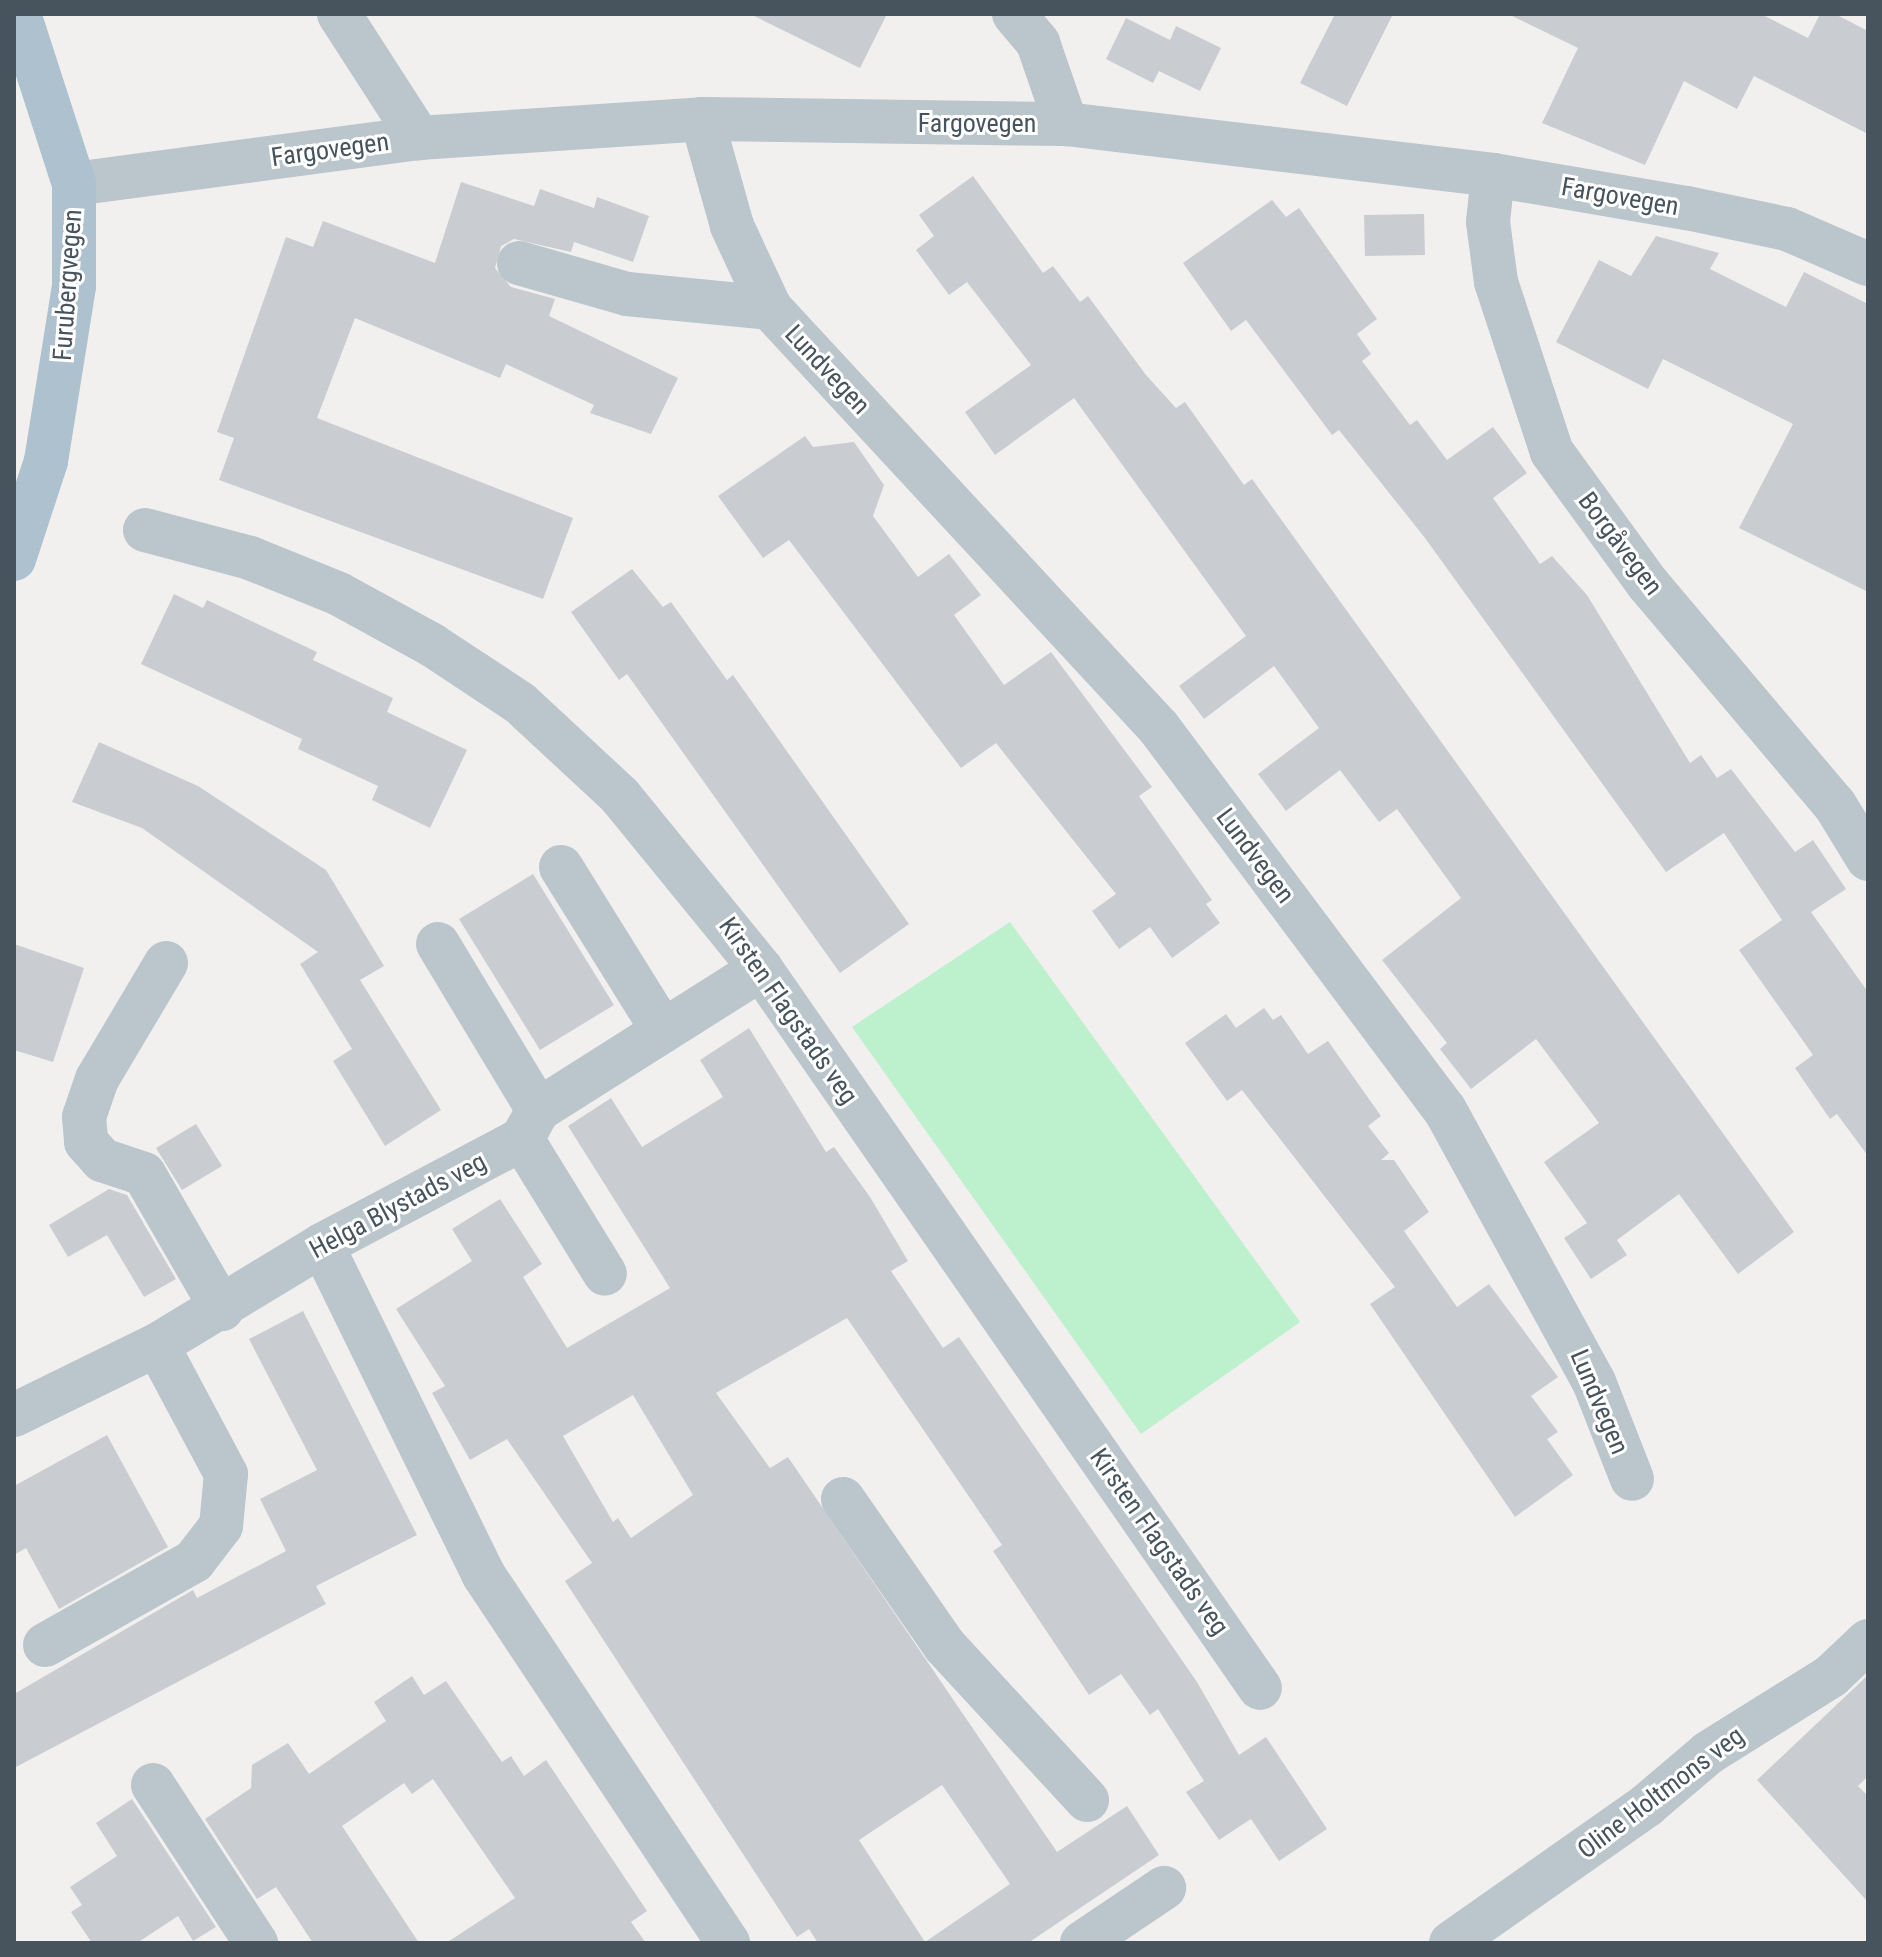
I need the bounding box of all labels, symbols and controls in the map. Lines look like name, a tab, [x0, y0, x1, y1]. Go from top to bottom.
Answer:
street label: Fargovegen	[918, 108, 1036, 140]
street label: Fargovegen	[269, 126, 391, 174]
street label: Fargovegen	[1559, 171, 1681, 223]
street label: Furubergvegen	[47, 208, 89, 362]
street label: Lundvegen	[778, 319, 876, 421]
street label: Borgåvegen	[1571, 486, 1669, 602]
street label: Lundvegen	[1209, 802, 1301, 910]
street label: Kirsten Flagstads veg	[712, 912, 864, 1110]
street label: Helga Blystads veg	[304, 1146, 492, 1266]
street label: Lundvegen	[1563, 1345, 1635, 1459]
street label: Kirsten Flagstads veg	[1083, 1443, 1235, 1641]
street label: Oline Holtmons veg	[1572, 1720, 1750, 1866]

